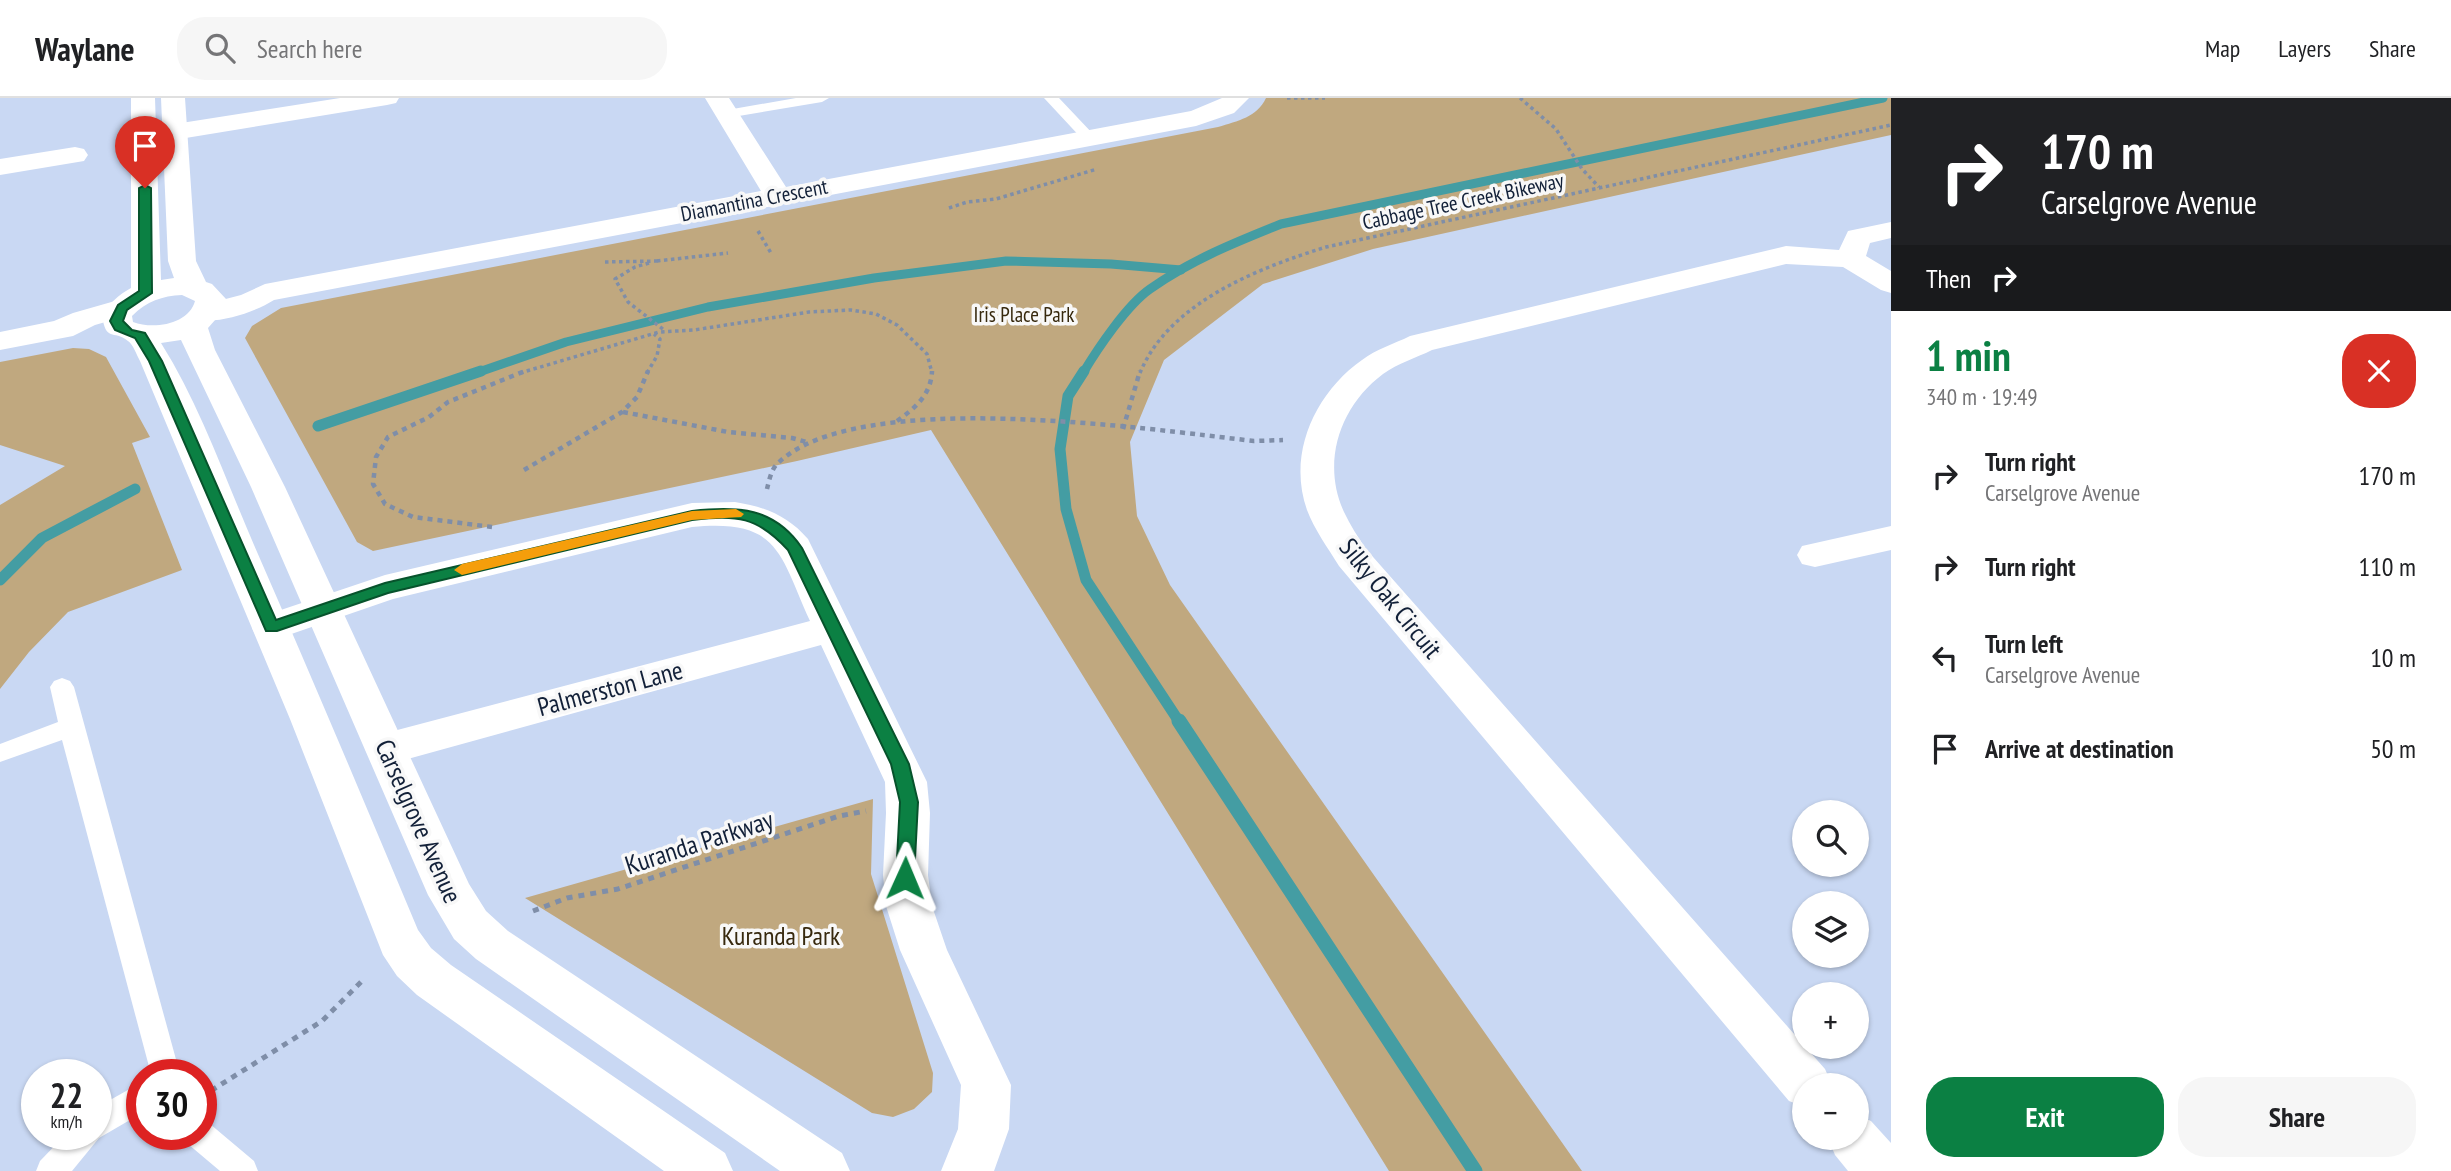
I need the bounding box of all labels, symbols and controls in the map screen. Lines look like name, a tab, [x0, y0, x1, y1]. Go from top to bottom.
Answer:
search box	[177, 17, 667, 80]
text: Waylane	[35, 27, 135, 70]
icon: search	[201, 29, 239, 67]
text: Search here	[257, 32, 362, 65]
text: Map	[2205, 33, 2240, 64]
text: Layers	[2278, 33, 2331, 64]
text: Share	[2369, 33, 2416, 64]
pin	[115, 116, 175, 188]
text: 170 m	[2041, 119, 2154, 183]
icon: right	[1926, 126, 2017, 217]
icon: arrive	[126, 127, 164, 165]
street label: Cabbage Tree Creek Bikeway	[1360, 166, 1566, 236]
street label: Diamantina Crescent	[678, 172, 830, 228]
text: Carselgrove Avenue	[2041, 181, 2257, 223]
icon: right	[1985, 259, 2023, 297]
text: Then	[1926, 262, 1971, 295]
park label: Iris Place Park	[974, 301, 1074, 328]
text: 1 min	[1926, 328, 2011, 383]
button: close	[2342, 334, 2416, 408]
text: 340 m · 19:49	[1926, 382, 2038, 411]
text: Turn right	[1985, 445, 2076, 478]
icon: right	[1926, 457, 1964, 495]
text: 170 m	[2358, 459, 2416, 492]
text: Carselgrove Avenue	[1985, 478, 2140, 507]
street label: Silky Oak Circuit	[1333, 531, 1449, 665]
icon: right	[1926, 548, 1964, 586]
text: Turn right	[1985, 550, 2076, 583]
text: 110 m	[2358, 550, 2416, 583]
text: Turn left	[1985, 627, 2063, 660]
icon: left	[1926, 639, 1964, 677]
text: 10 m	[2370, 641, 2416, 674]
street label: Palmerston Lane	[534, 653, 686, 723]
text: Carselgrove Avenue	[1985, 660, 2140, 689]
icon: arrive	[1926, 730, 1964, 768]
text: Arrive at destination	[1985, 732, 2174, 765]
text: 50 m	[2370, 732, 2416, 765]
street label: Carselgrove Avenue	[368, 734, 470, 908]
map controls	[1792, 800, 1869, 1150]
button: search	[1792, 800, 1869, 877]
street label: Kuranda Parkway	[621, 802, 777, 881]
position arrow	[868, 841, 942, 915]
button: layers	[1792, 891, 1869, 968]
park label: Kuranda Park	[722, 919, 840, 952]
button: +	[1792, 982, 1869, 1059]
speed limit sign: 30	[126, 1059, 217, 1150]
text: 22	[50, 1072, 83, 1118]
button: −	[1792, 1073, 1869, 1150]
button: Exit	[1926, 1077, 2164, 1157]
button: Share	[2178, 1077, 2416, 1157]
text: km/h	[51, 1110, 82, 1133]

